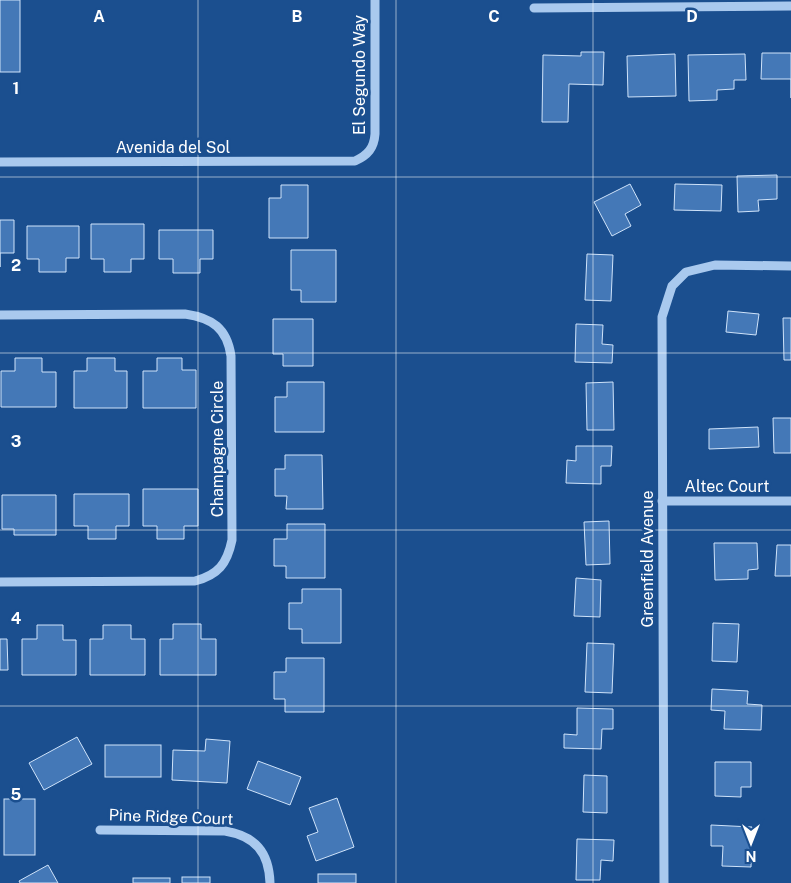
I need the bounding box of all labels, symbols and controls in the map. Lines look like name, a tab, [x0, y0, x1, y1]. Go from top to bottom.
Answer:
text: A	[93, 7, 105, 26]
text: B	[292, 7, 303, 26]
text: C	[488, 7, 500, 26]
text: D	[686, 7, 698, 26]
street label: El Segundo Way	[350, 14, 369, 135]
text: 1	[13, 79, 19, 98]
street label: Avenida del Sol	[116, 138, 230, 157]
text: 2	[11, 256, 21, 275]
street label: Champagne Circle	[208, 381, 227, 517]
text: 3	[11, 432, 21, 451]
street label: Altec Court	[685, 477, 769, 496]
street label: Greenfield Avenue	[638, 490, 657, 628]
text: 4	[11, 609, 22, 628]
text: 5	[11, 785, 22, 804]
street label: Pine Ridge Court	[108, 805, 234, 829]
north arrow	[726, 818, 776, 868]
text: N	[746, 848, 756, 864]

